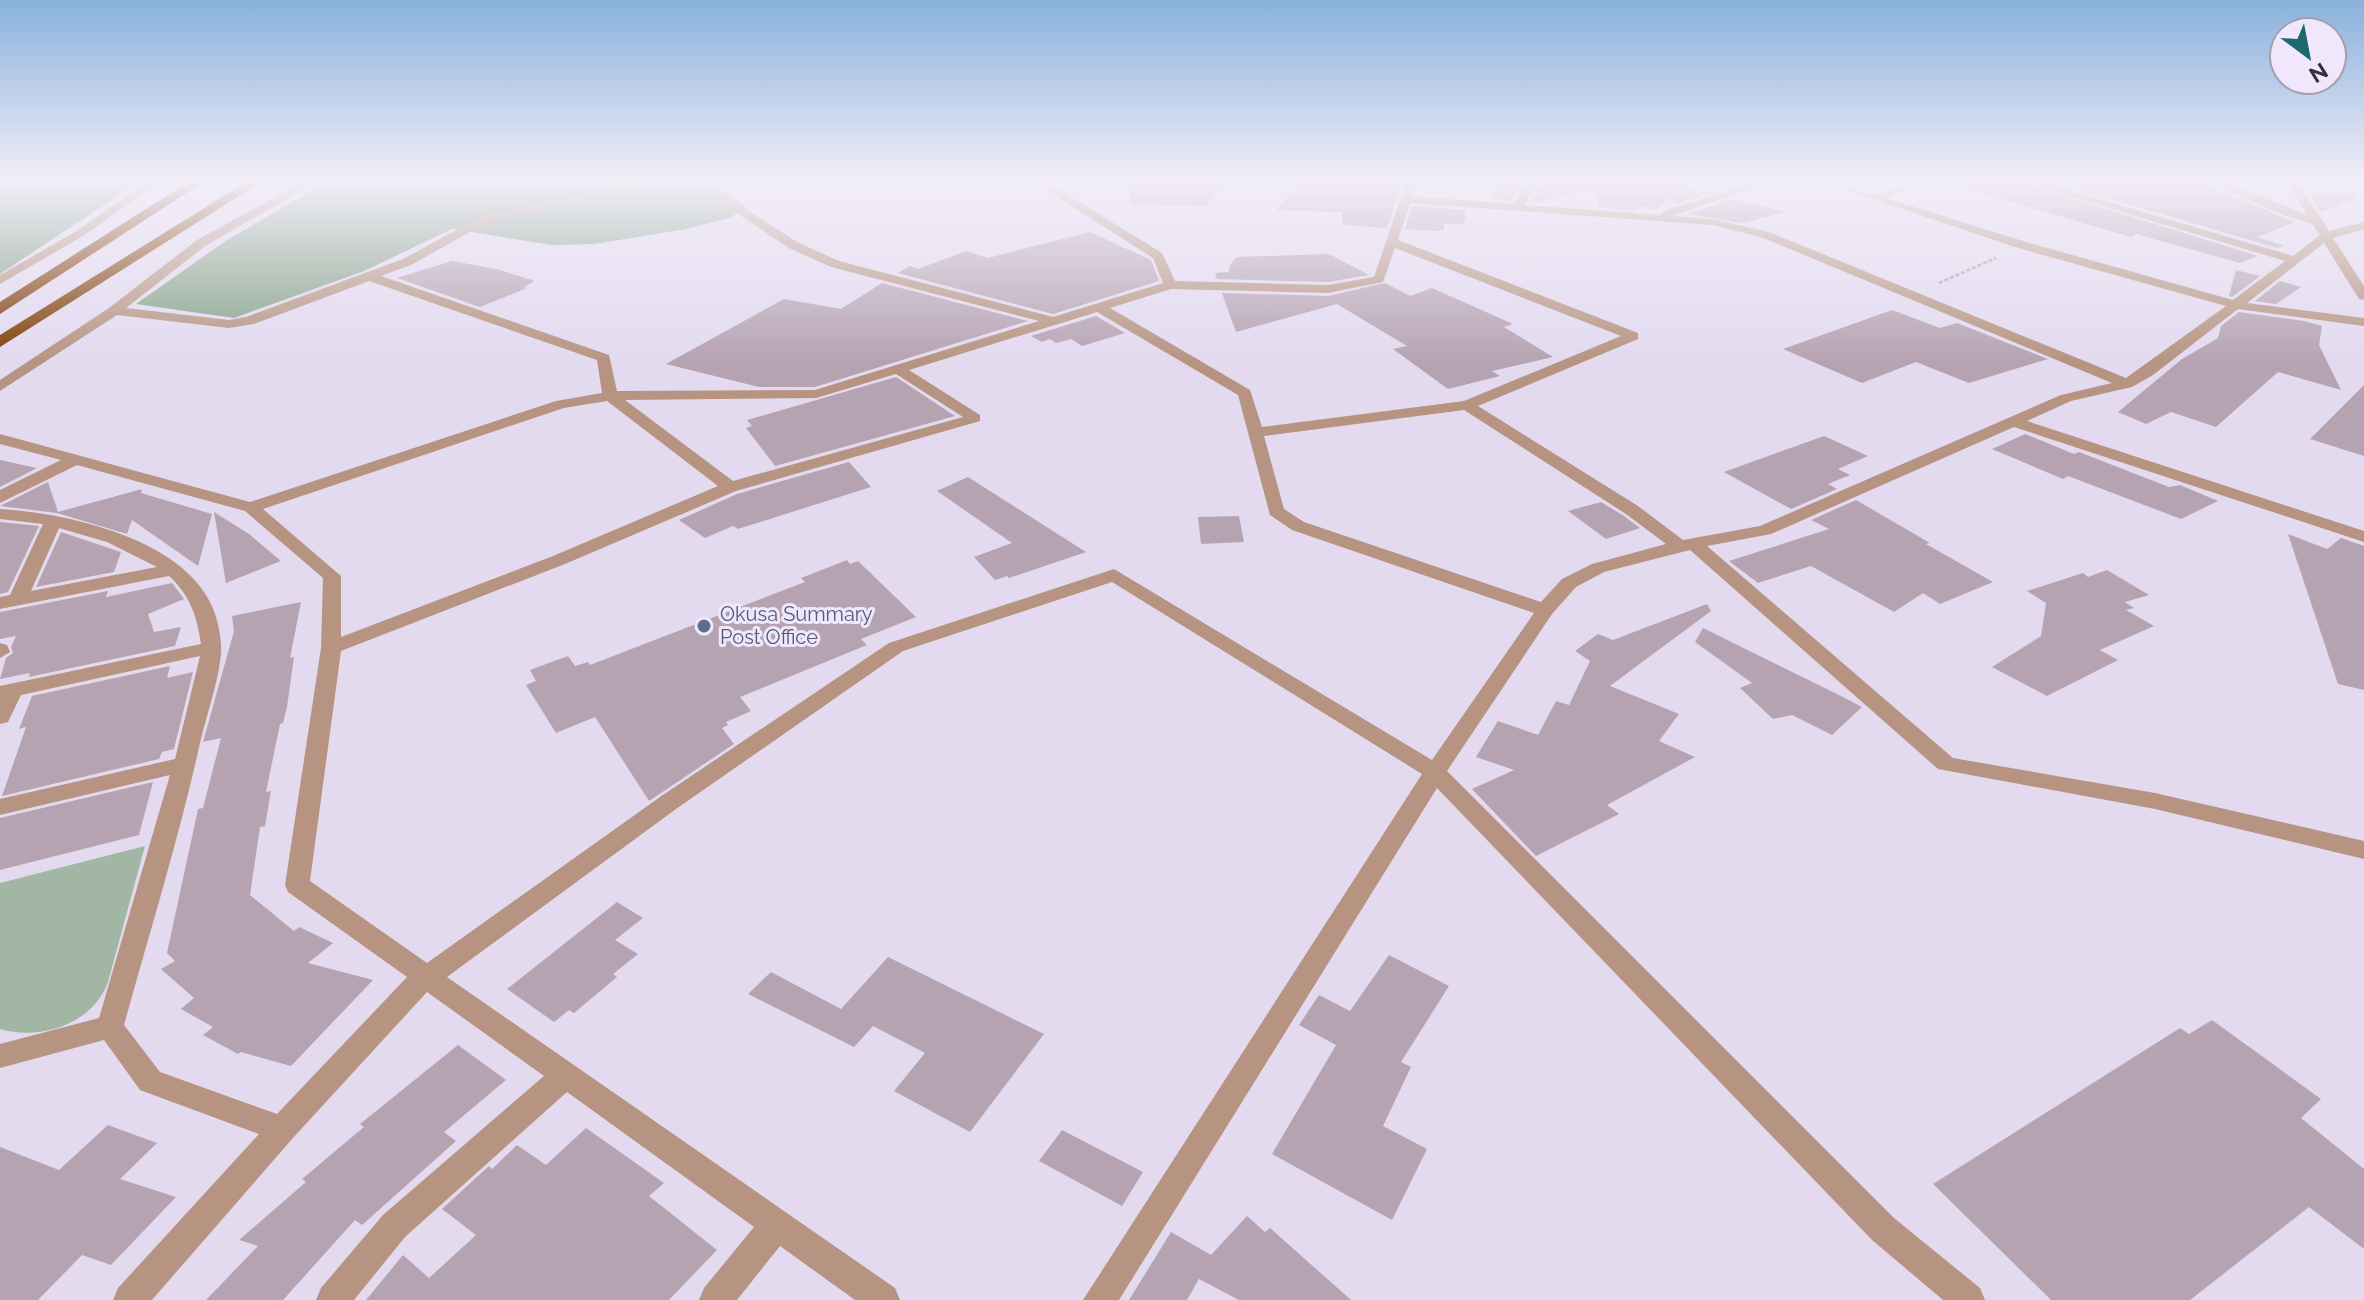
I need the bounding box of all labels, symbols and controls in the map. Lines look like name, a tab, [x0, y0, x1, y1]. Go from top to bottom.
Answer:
north arrow	[2268, 16, 2348, 96]
text: N	[2305, 57, 2333, 88]
place label: Okusa Summary Post Office	[720, 602, 873, 649]
marker: Okusa Summary Post Office	[695, 617, 713, 635]

